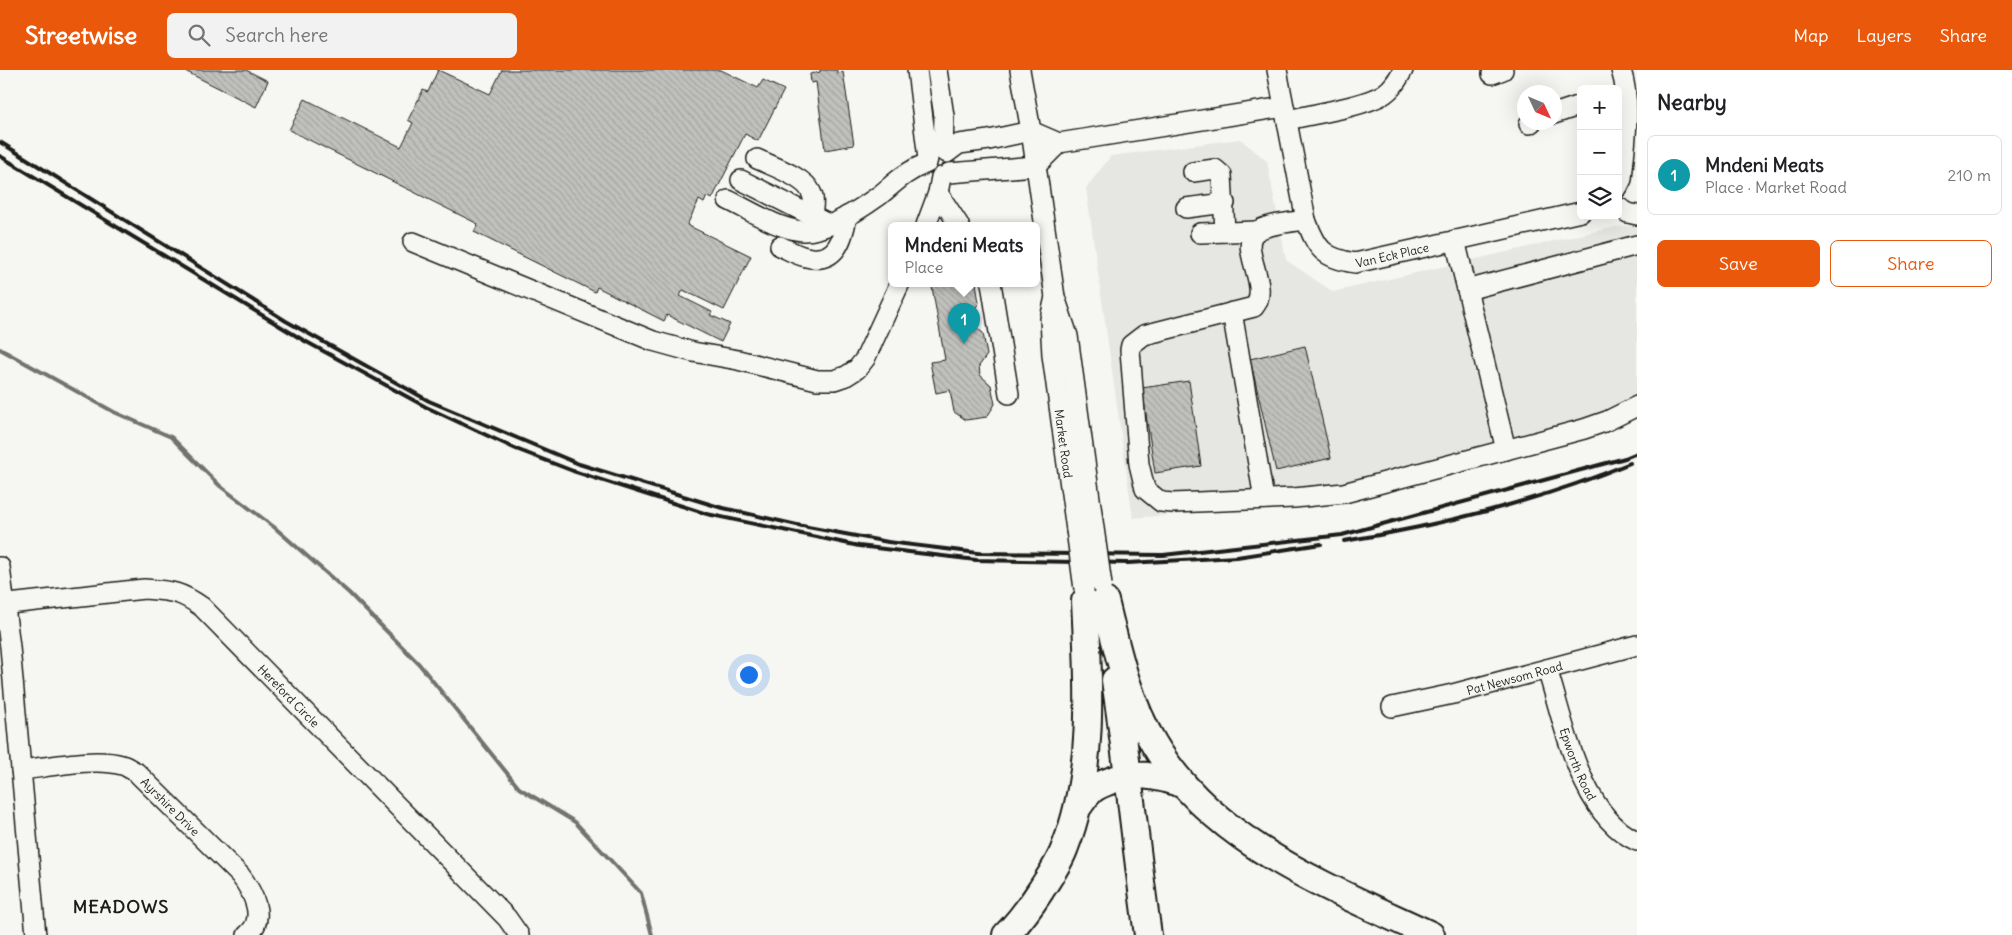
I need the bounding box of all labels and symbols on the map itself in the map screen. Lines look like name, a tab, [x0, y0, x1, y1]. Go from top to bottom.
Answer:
north arrow	[1517, 85, 1562, 130]
street label: Van Eck Place	[1354, 239, 1430, 270]
pin: 1	[948, 303, 980, 344]
street label: Market Road	[1052, 408, 1076, 479]
street label: Pat Newsom Road	[1465, 658, 1564, 698]
street label: Hereford Circle	[255, 661, 323, 730]
your location	[736, 662, 762, 688]
street label: Epworth Road	[1557, 726, 1600, 803]
street label: Ayrshire Drive	[138, 774, 203, 839]
district label: MEADOWS	[73, 895, 169, 918]

